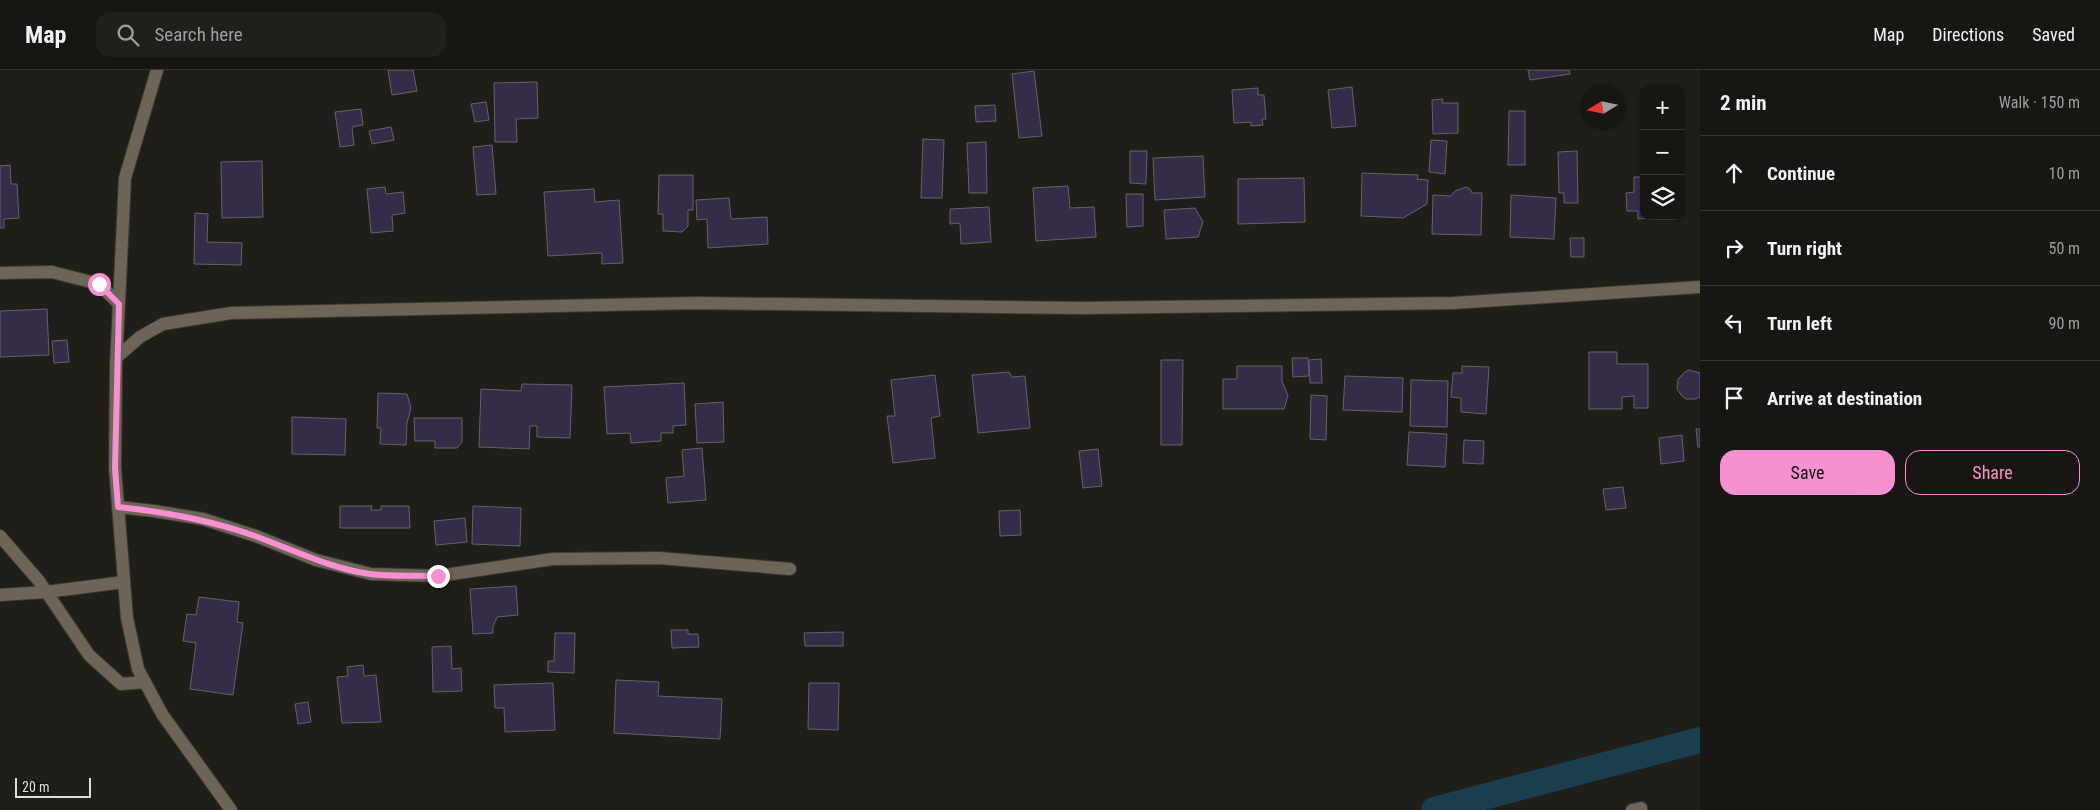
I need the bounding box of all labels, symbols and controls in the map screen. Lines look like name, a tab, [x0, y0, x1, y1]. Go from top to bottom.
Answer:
search box	[96, 12, 446, 57]
text: Map	[25, 21, 66, 49]
icon: search	[114, 21, 142, 49]
text: Search here	[154, 23, 243, 46]
text: Map	[1873, 24, 1904, 45]
text: Directions	[1932, 24, 2004, 45]
text: Saved	[2032, 24, 2075, 45]
north arrow	[1580, 85, 1625, 130]
map controls	[1640, 85, 1685, 220]
button: +	[1640, 85, 1685, 130]
text: 2 min	[1720, 91, 1767, 115]
text: Walk · 150 m	[1999, 93, 2080, 112]
button: −	[1640, 130, 1685, 175]
icon: ahead	[1720, 159, 1748, 187]
text: Continue	[1767, 162, 1835, 185]
text: 10 m	[2048, 164, 2080, 183]
button: layers	[1640, 175, 1685, 220]
icon: right	[1720, 234, 1748, 262]
text: Turn right	[1767, 237, 1842, 260]
text: 50 m	[2048, 239, 2080, 258]
route start	[88, 273, 111, 296]
icon: left	[1720, 309, 1748, 337]
text: Turn left	[1767, 312, 1832, 335]
text: 90 m	[2048, 314, 2080, 333]
icon: arrive	[1720, 384, 1748, 412]
text: Arrive at destination	[1767, 387, 1922, 410]
button: Save	[1720, 450, 1895, 495]
button: Share	[1905, 450, 2080, 495]
route end	[427, 565, 450, 588]
scale bar	[15, 775, 91, 798]
text: 20 m	[22, 779, 50, 795]

